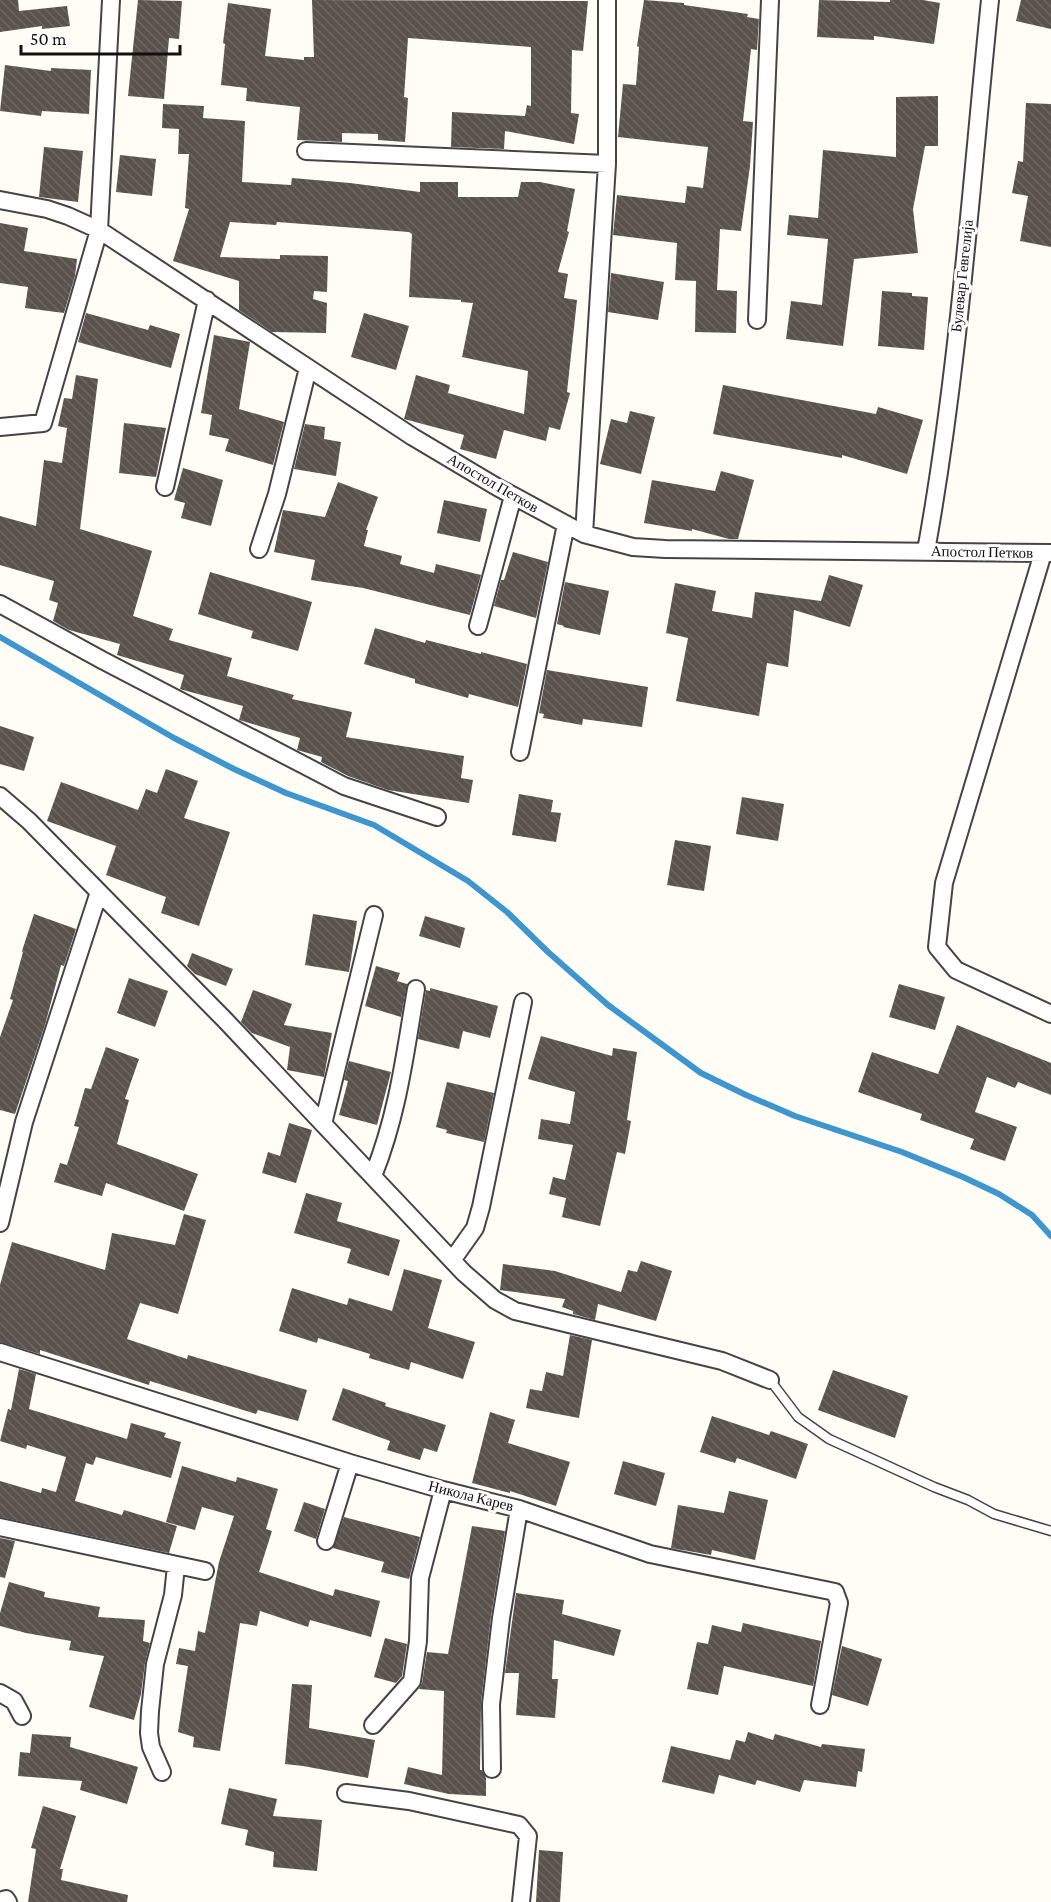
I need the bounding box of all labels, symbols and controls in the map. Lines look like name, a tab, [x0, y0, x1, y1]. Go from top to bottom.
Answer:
scale bar	[21, 18, 180, 56]
text: 50 m	[30, 29, 67, 49]
street label: Булевар Гевгелија	[948, 218, 976, 333]
street label: Апостол Петков	[445, 450, 541, 516]
street label: Апостол Петков	[931, 543, 1033, 561]
street label: Никола Карев	[427, 1478, 515, 1514]

